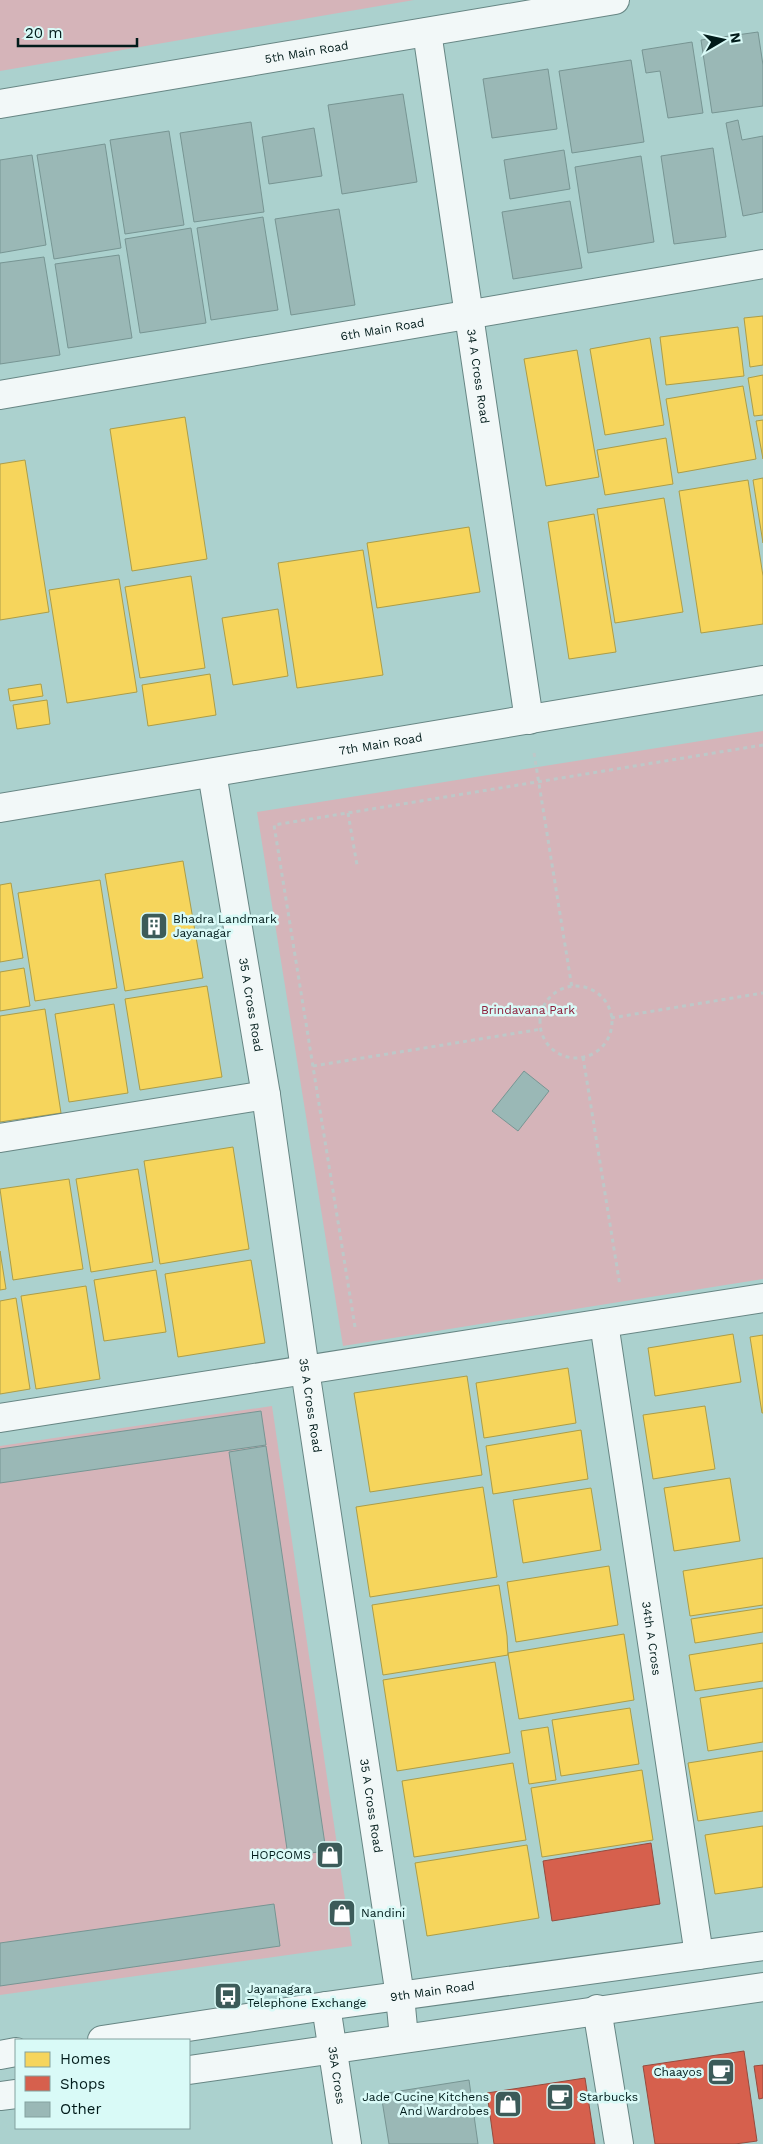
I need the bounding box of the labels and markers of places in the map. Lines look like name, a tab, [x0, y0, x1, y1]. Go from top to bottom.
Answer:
building icon: Bhadra Landmark Jayanagar	[139, 911, 169, 941]
place label: Bhadra Landmark Jayanagar	[173, 912, 277, 940]
shop icon: HOPCOMS	[315, 1840, 345, 1870]
place label: HOPCOMS	[251, 1848, 311, 1862]
shop icon: Nandini	[327, 1898, 357, 1928]
place label: Nandini	[361, 1906, 405, 1920]
bus stop icon: Jayanagara Telephone Exchange	[213, 1981, 243, 2011]
place label: Jayanagara Telephone Exchange	[247, 1982, 367, 2010]
cafe icon: Chaayos	[706, 2057, 736, 2087]
place label: Chaayos	[653, 2065, 702, 2079]
cafe icon: Starbucks	[545, 2082, 575, 2112]
shop icon: Jade Cucine Kitchens And Wardrobes	[493, 2089, 523, 2119]
place label: Jade Cucine Kitchens And Wardrobes	[362, 2090, 489, 2118]
place label: Starbucks	[579, 2090, 638, 2104]

